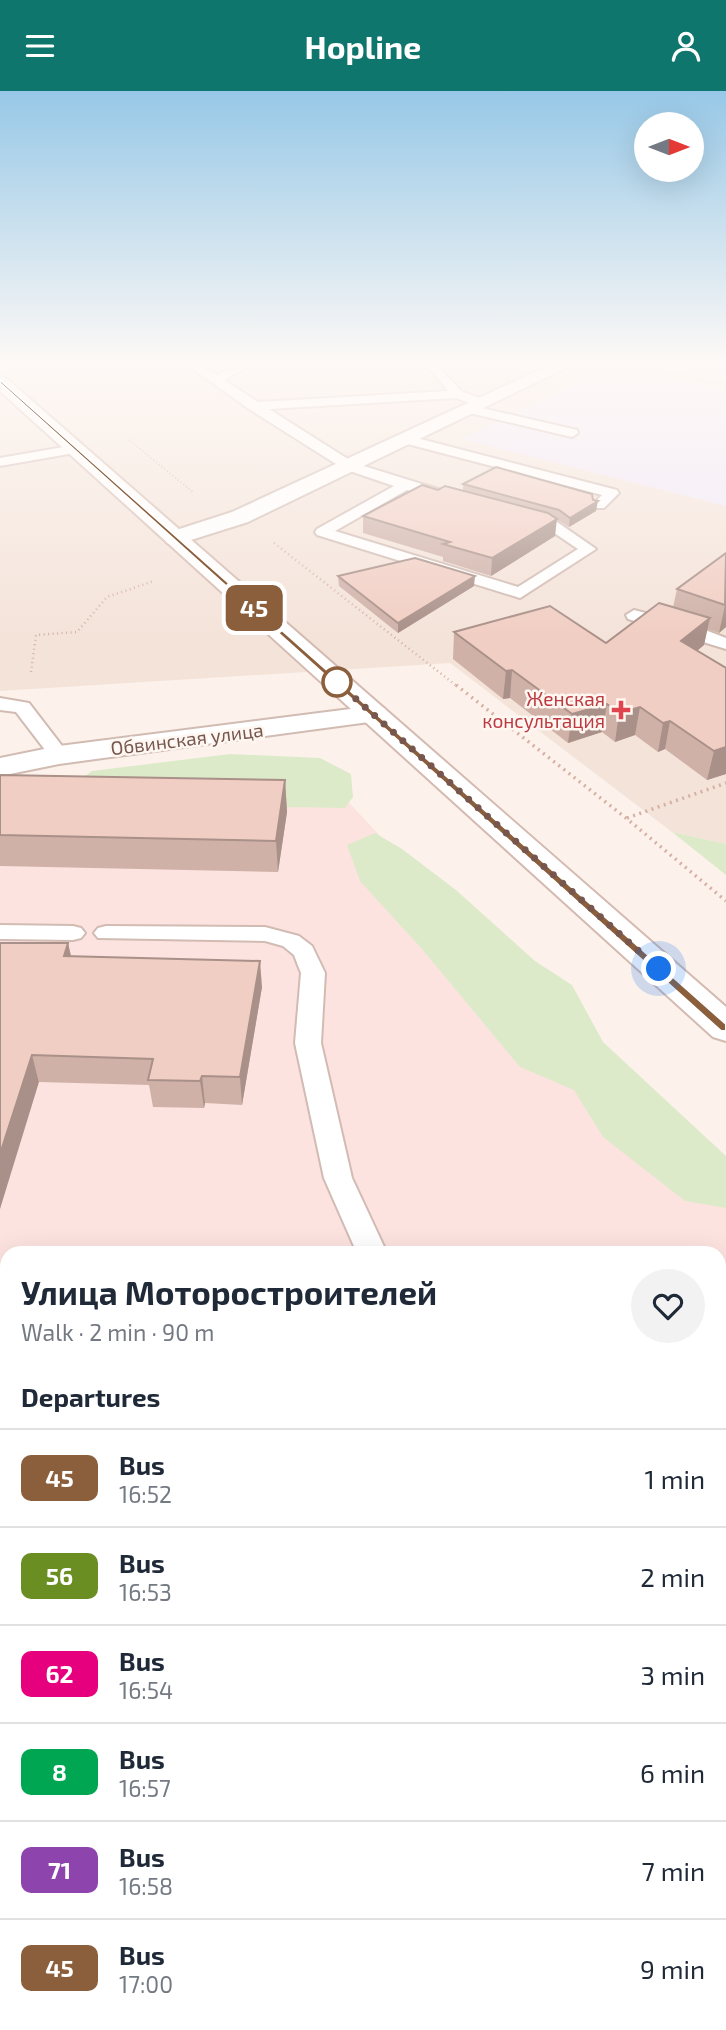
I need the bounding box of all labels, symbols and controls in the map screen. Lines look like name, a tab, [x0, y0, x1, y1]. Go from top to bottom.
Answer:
icon: menu	[21, 27, 59, 65]
text: Hopline	[305, 27, 421, 65]
icon: person	[667, 27, 705, 65]
north arrow	[634, 112, 704, 182]
map controls	[634, 112, 704, 182]
line badge: 45	[222, 585, 286, 631]
text: 45	[240, 593, 268, 622]
unlabelled marker	[322, 667, 352, 697]
place label: Женская консультация	[482, 687, 605, 733]
marker: Женская консультация	[611, 700, 631, 720]
street label: Обвинская улица	[109, 718, 265, 760]
your location	[641, 951, 676, 986]
button: heart	[631, 1269, 705, 1343]
text: Улица Моторостроителей	[21, 1272, 437, 1312]
text: Walk · 2 min · 90 m	[21, 1318, 214, 1346]
text: Departures	[21, 1381, 160, 1412]
text: Bus	[119, 1449, 165, 1480]
text: 45	[45, 1463, 74, 1492]
text: 1 min	[645, 1463, 705, 1494]
text: 16:52	[119, 1480, 172, 1508]
text: Bus	[119, 1547, 165, 1578]
text: 56	[46, 1561, 73, 1590]
text: 2 min	[640, 1561, 705, 1592]
text: 16:53	[119, 1578, 172, 1606]
text: Bus	[119, 1645, 165, 1676]
text: 62	[45, 1659, 74, 1688]
text: 3 min	[640, 1659, 705, 1690]
text: 16:54	[119, 1676, 173, 1704]
text: Bus	[119, 1743, 165, 1774]
text: 8	[52, 1757, 67, 1786]
text: 6 min	[640, 1757, 705, 1788]
text: 16:57	[119, 1774, 171, 1802]
text: Bus	[119, 1841, 165, 1872]
text: 71	[48, 1855, 71, 1884]
text: 7 min	[642, 1855, 705, 1886]
text: 16:58	[119, 1872, 173, 1900]
text: Bus	[119, 1939, 165, 1970]
text: 45	[45, 1953, 74, 1982]
text: 9 min	[640, 1953, 705, 1984]
text: 17:00	[119, 1970, 173, 1998]

